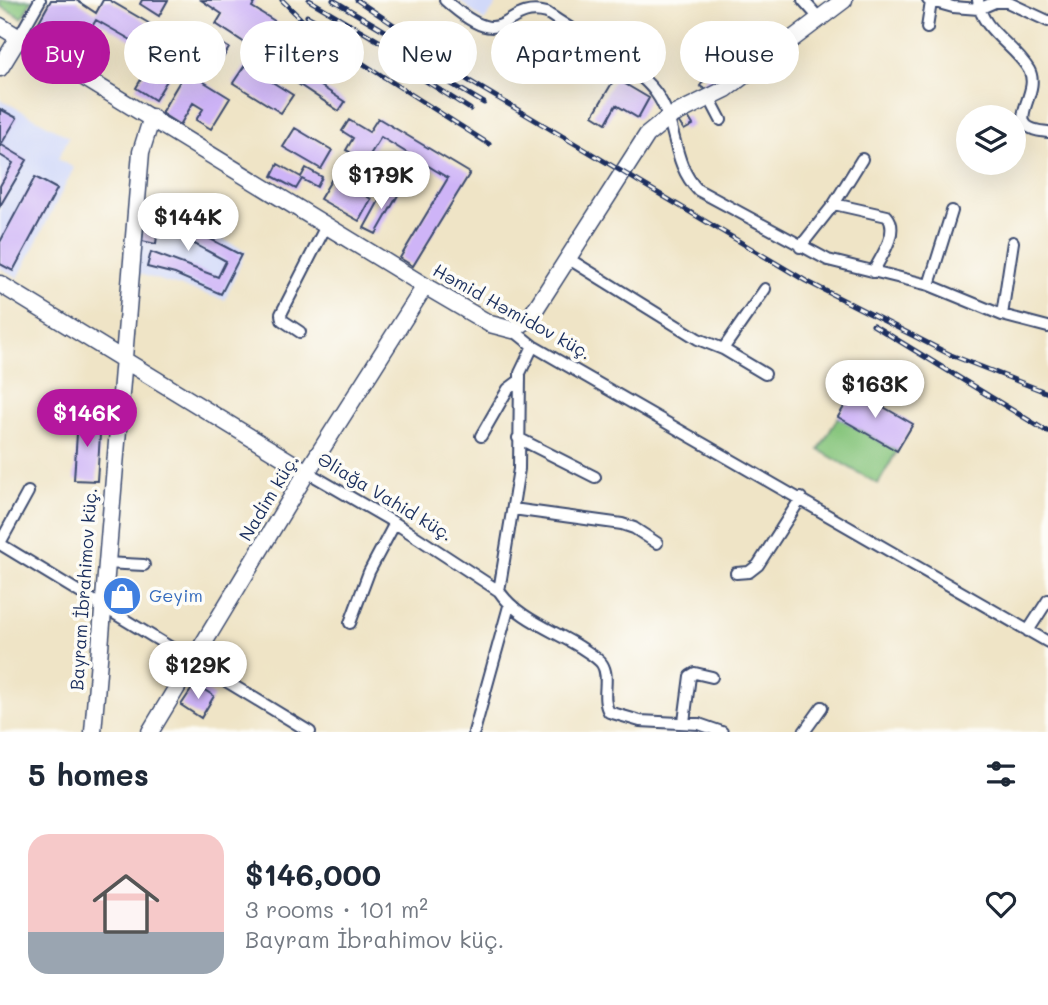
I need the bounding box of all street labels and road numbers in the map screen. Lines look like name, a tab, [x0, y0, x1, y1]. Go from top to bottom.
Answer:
street label: Həmid Həmidov küç.	[429, 258, 596, 365]
street label: Əliağa Vahid küç.	[313, 446, 458, 546]
street label: Nadim küç.	[233, 450, 303, 545]
street label: Bayram İbrahimov küç.	[64, 487, 102, 691]

